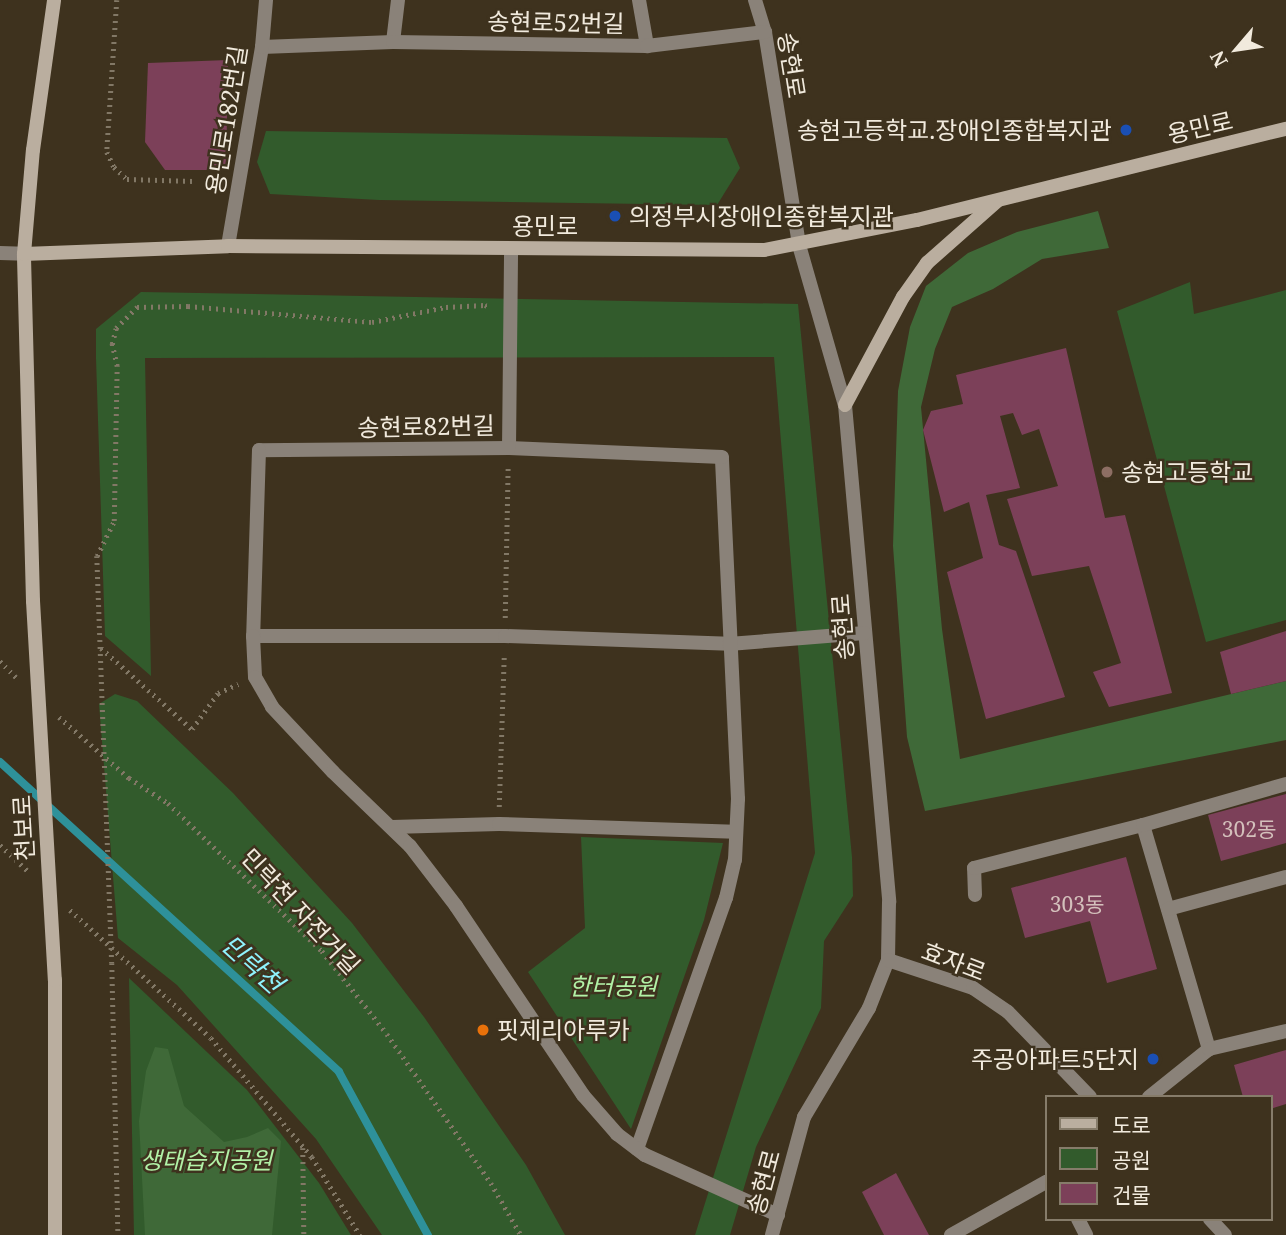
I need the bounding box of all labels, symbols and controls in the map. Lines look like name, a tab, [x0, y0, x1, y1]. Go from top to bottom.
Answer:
street label: 송현로52번길	[487, 6, 625, 38]
north arrow	[1202, 14, 1272, 84]
street label: 송현로	[773, 30, 811, 100]
street label: 용민로182번길	[200, 43, 252, 197]
text: N	[1204, 46, 1234, 72]
street label: 용민로	[1164, 106, 1236, 148]
place label: 송현고등학교.장애인종합복지관	[797, 116, 1112, 144]
marker: 송현고등학교.장애인종합복지관	[1118, 122, 1134, 138]
place label: 의정부시장애인종합복지관	[629, 202, 894, 230]
marker: 의정부시장애인종합복지관	[607, 208, 623, 224]
street label: 용민로	[512, 212, 578, 240]
street label: 송현로82번길	[357, 410, 495, 442]
place label: 송현고등학교	[1121, 458, 1253, 486]
marker: 송현고등학교	[1099, 464, 1115, 480]
street label: 송현로	[825, 593, 859, 661]
street label: 천보로	[7, 794, 39, 862]
house number: 302동	[1222, 816, 1276, 842]
street label: 민락천 자전거길	[236, 842, 366, 980]
house number: 303동	[1050, 891, 1104, 917]
water label: 민락천	[215, 928, 289, 1000]
street label: 효자로	[918, 936, 990, 986]
park label: 한터공원	[569, 972, 657, 1000]
place label: 핏제리아루카	[497, 1016, 629, 1044]
marker: 핏제리아루카	[475, 1022, 491, 1038]
place label: 주공아파트5단지	[971, 1045, 1139, 1073]
marker: 주공아파트5단지	[1145, 1051, 1161, 1067]
legend	[1044, 1095, 1272, 1221]
text: 도로	[1112, 1111, 1151, 1139]
park label: 생태습지공원	[140, 1146, 272, 1174]
street label: 송현로	[741, 1146, 785, 1218]
text: 공원	[1112, 1146, 1151, 1174]
text: 건물	[1112, 1181, 1151, 1209]

